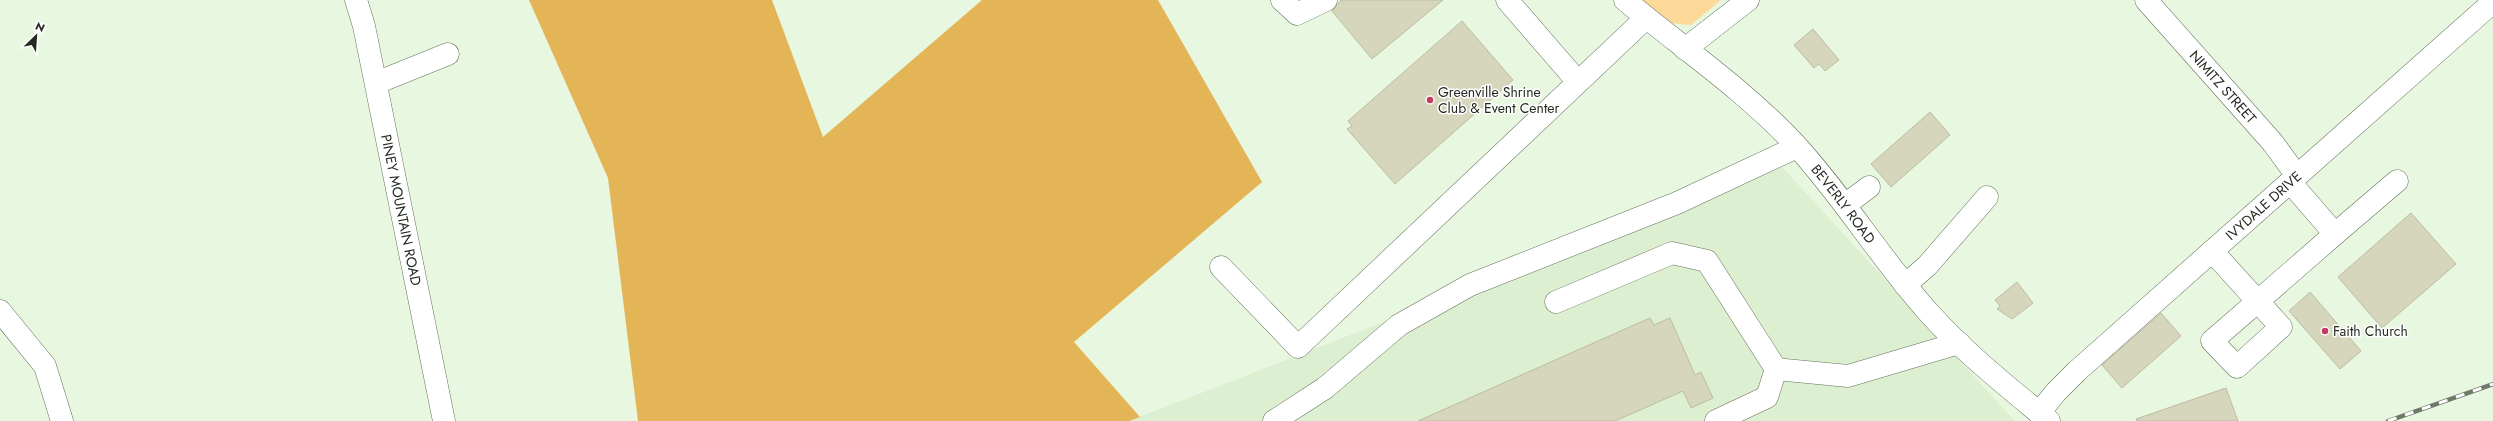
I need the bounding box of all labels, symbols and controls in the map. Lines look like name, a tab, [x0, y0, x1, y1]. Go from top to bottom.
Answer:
north arrow	[16, 16, 56, 56]
text: N	[33, 18, 48, 36]
street label: NIMITZ STREET	[2185, 46, 2261, 128]
place label: Greenville Shrine Club & Event Center	[1438, 82, 1559, 118]
marker: Greenville Shrine Club & Event Center	[1425, 95, 1435, 105]
street label: PINEY MOUNTAIN ROAD	[376, 133, 426, 287]
street label: BEVERLY ROAD	[1807, 160, 1880, 248]
street label: IVYDALE DRIVE	[2221, 166, 2306, 245]
place label: Faith Church	[2333, 321, 2408, 341]
marker: Faith Church	[2320, 326, 2330, 336]

